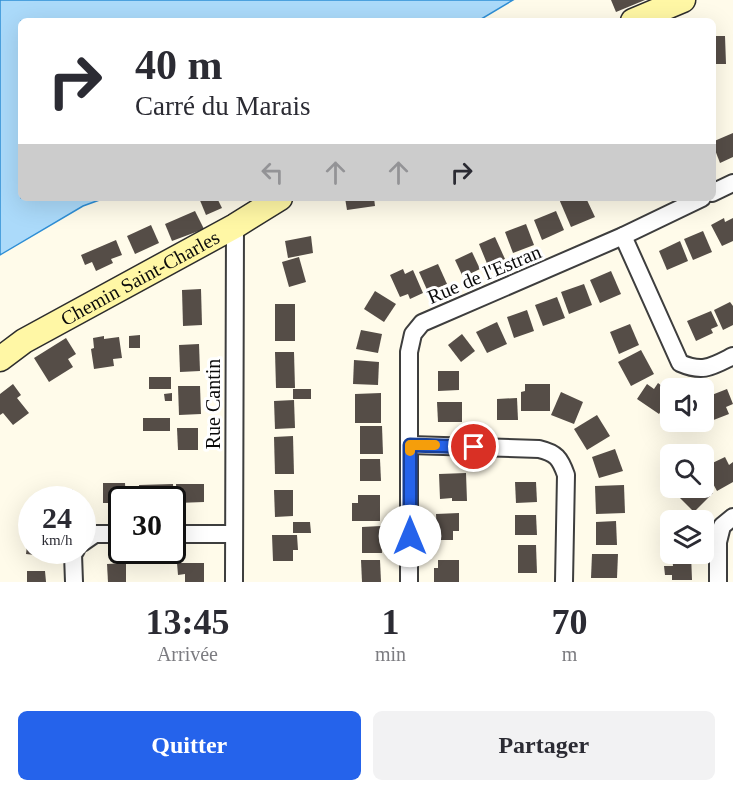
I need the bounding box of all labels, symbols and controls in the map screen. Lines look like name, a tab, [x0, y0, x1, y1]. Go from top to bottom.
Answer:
icon: right	[36, 42, 114, 120]
text: 40 m	[135, 42, 223, 88]
text: Carré du Marais	[135, 91, 310, 121]
icon: left	[256, 156, 289, 189]
icon: ahead	[319, 156, 352, 189]
icon: ahead	[382, 156, 415, 189]
icon: right	[445, 156, 478, 189]
street label: Chemin Saint-Charles	[57, 226, 223, 330]
street label: Rue de l'Estran	[424, 240, 544, 308]
street label: Rue Cantin	[202, 359, 224, 449]
map controls	[660, 378, 714, 564]
button: sound	[660, 378, 714, 432]
pin	[448, 421, 499, 472]
icon: arrive	[457, 430, 490, 463]
button: search	[660, 444, 714, 498]
speed limit sign: 30	[108, 486, 186, 564]
text: 24	[42, 501, 72, 534]
position arrow	[378, 504, 442, 568]
button: layers	[660, 510, 714, 564]
text: km/h	[42, 532, 72, 548]
text: 13:45	[145, 602, 229, 642]
text: 1	[382, 602, 400, 642]
text: 70	[552, 602, 588, 642]
text: Arrivée	[157, 643, 218, 665]
text: min	[375, 643, 406, 665]
text: m	[562, 643, 577, 665]
button: Quitter	[18, 711, 361, 780]
button: Partager	[373, 711, 715, 780]

